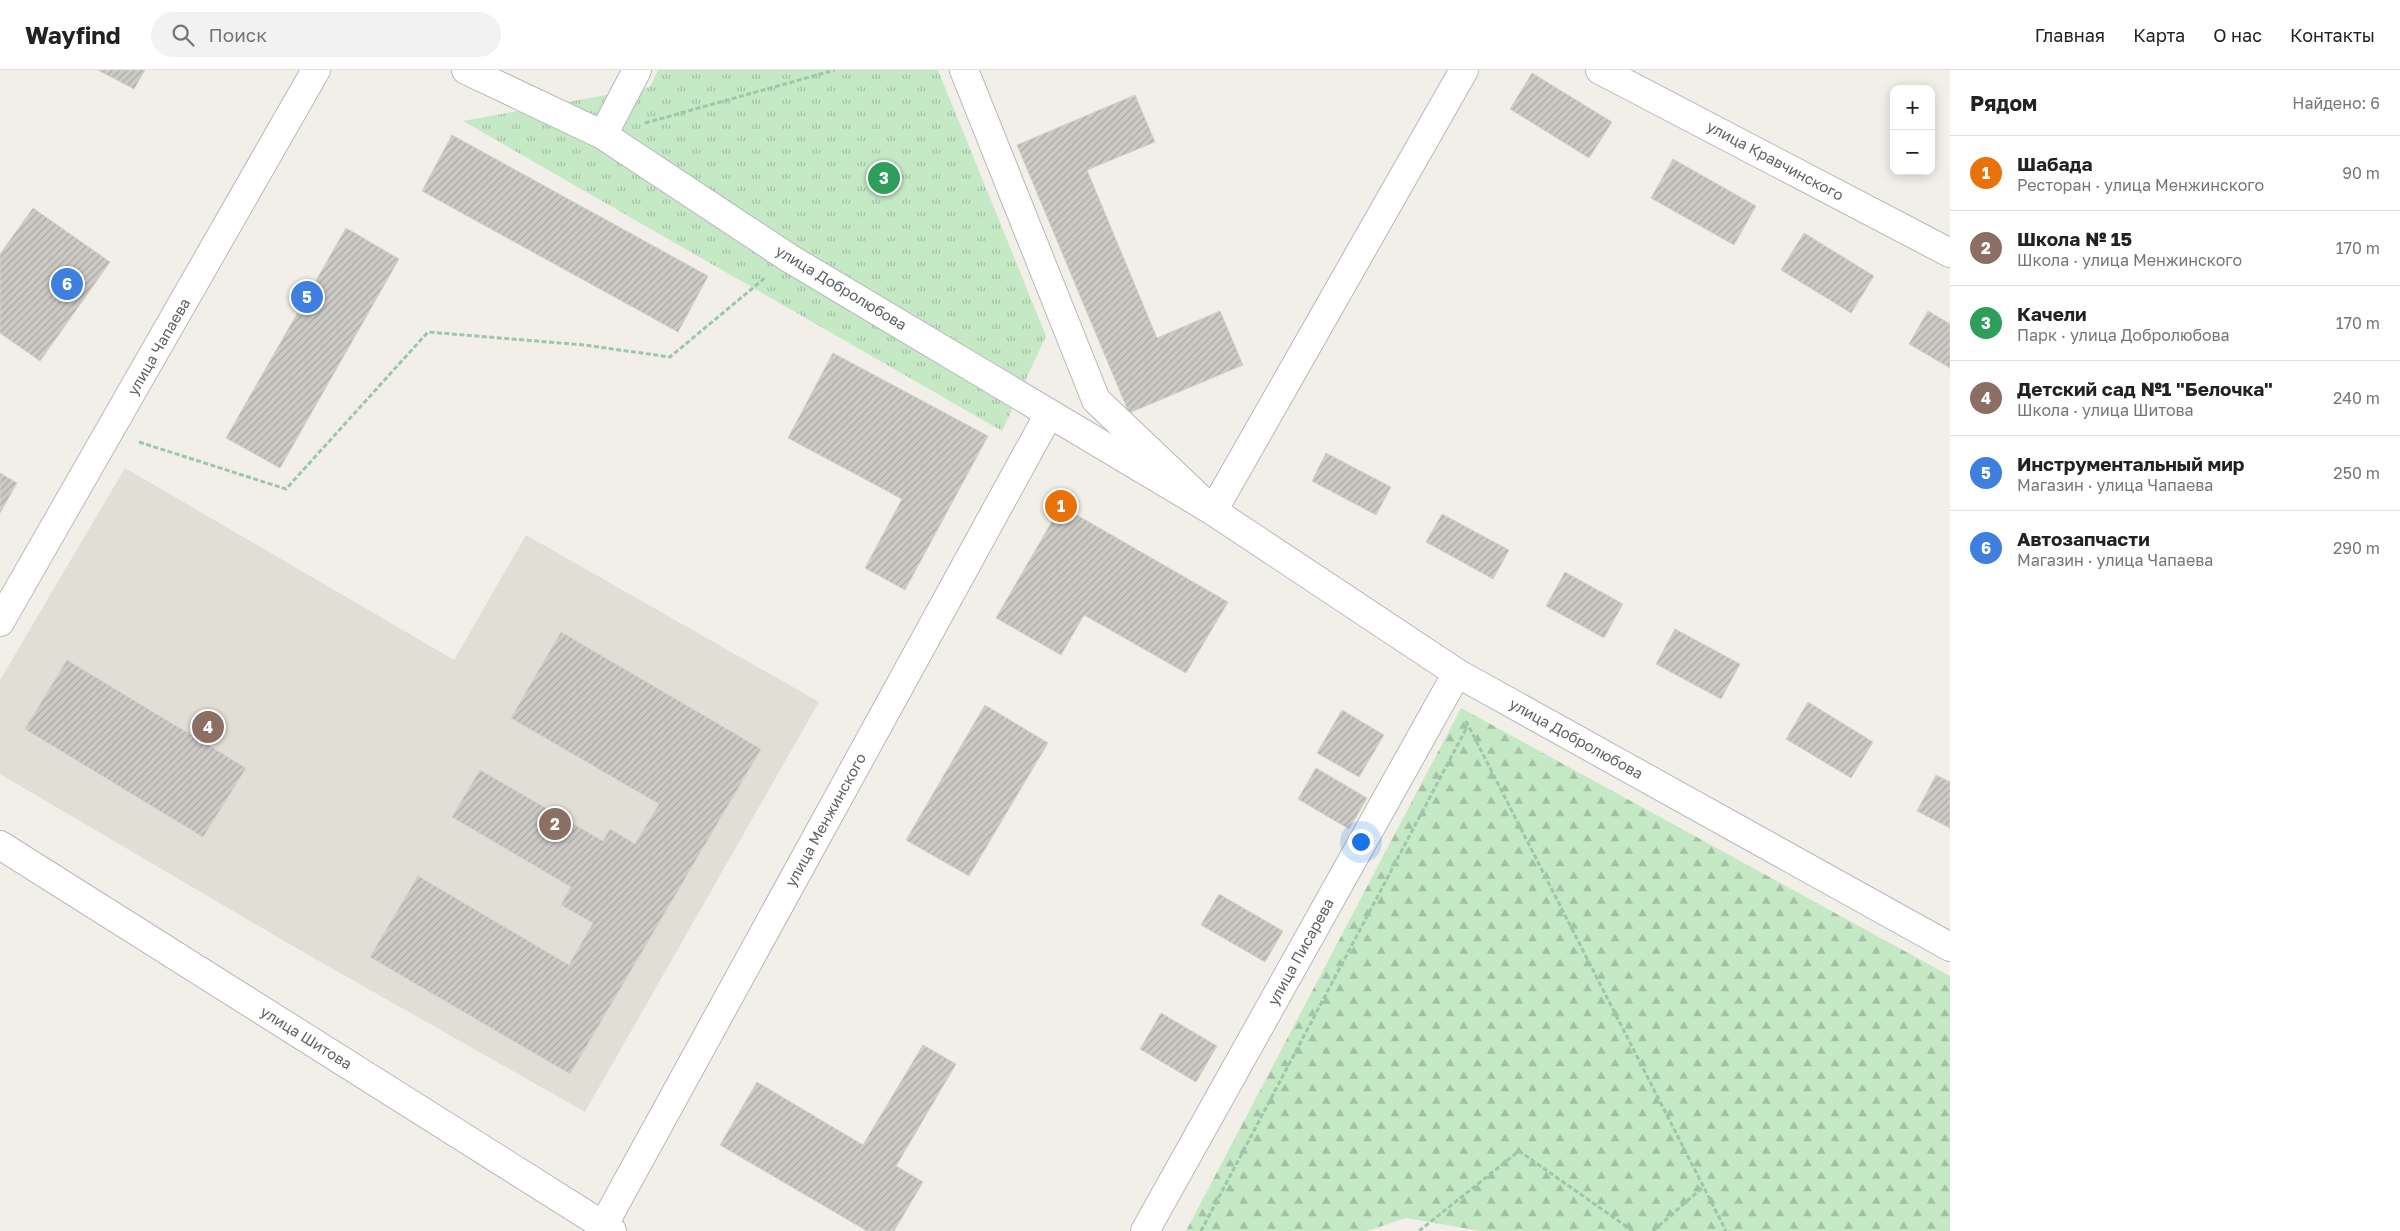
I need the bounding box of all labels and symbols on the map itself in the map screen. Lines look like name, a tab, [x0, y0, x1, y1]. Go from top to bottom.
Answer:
street label: улица Кравчинского	[1704, 116, 1847, 204]
pin: 3	[868, 159, 900, 197]
street label: улица Добролюбова	[773, 241, 910, 333]
pin: 6	[51, 265, 83, 303]
pin: 5	[291, 278, 323, 316]
street label: улица Чапаева	[123, 295, 193, 398]
pin: 1	[1045, 487, 1077, 525]
street label: улица Добролюбова	[1507, 694, 1646, 782]
pin: 4	[192, 708, 224, 746]
street label: улица Менжинского	[781, 750, 869, 889]
pin: 2	[539, 805, 571, 843]
your location	[1348, 829, 1374, 855]
street label: улица Писарева	[1263, 895, 1337, 1008]
street label: улица Шитова	[257, 1002, 356, 1072]

